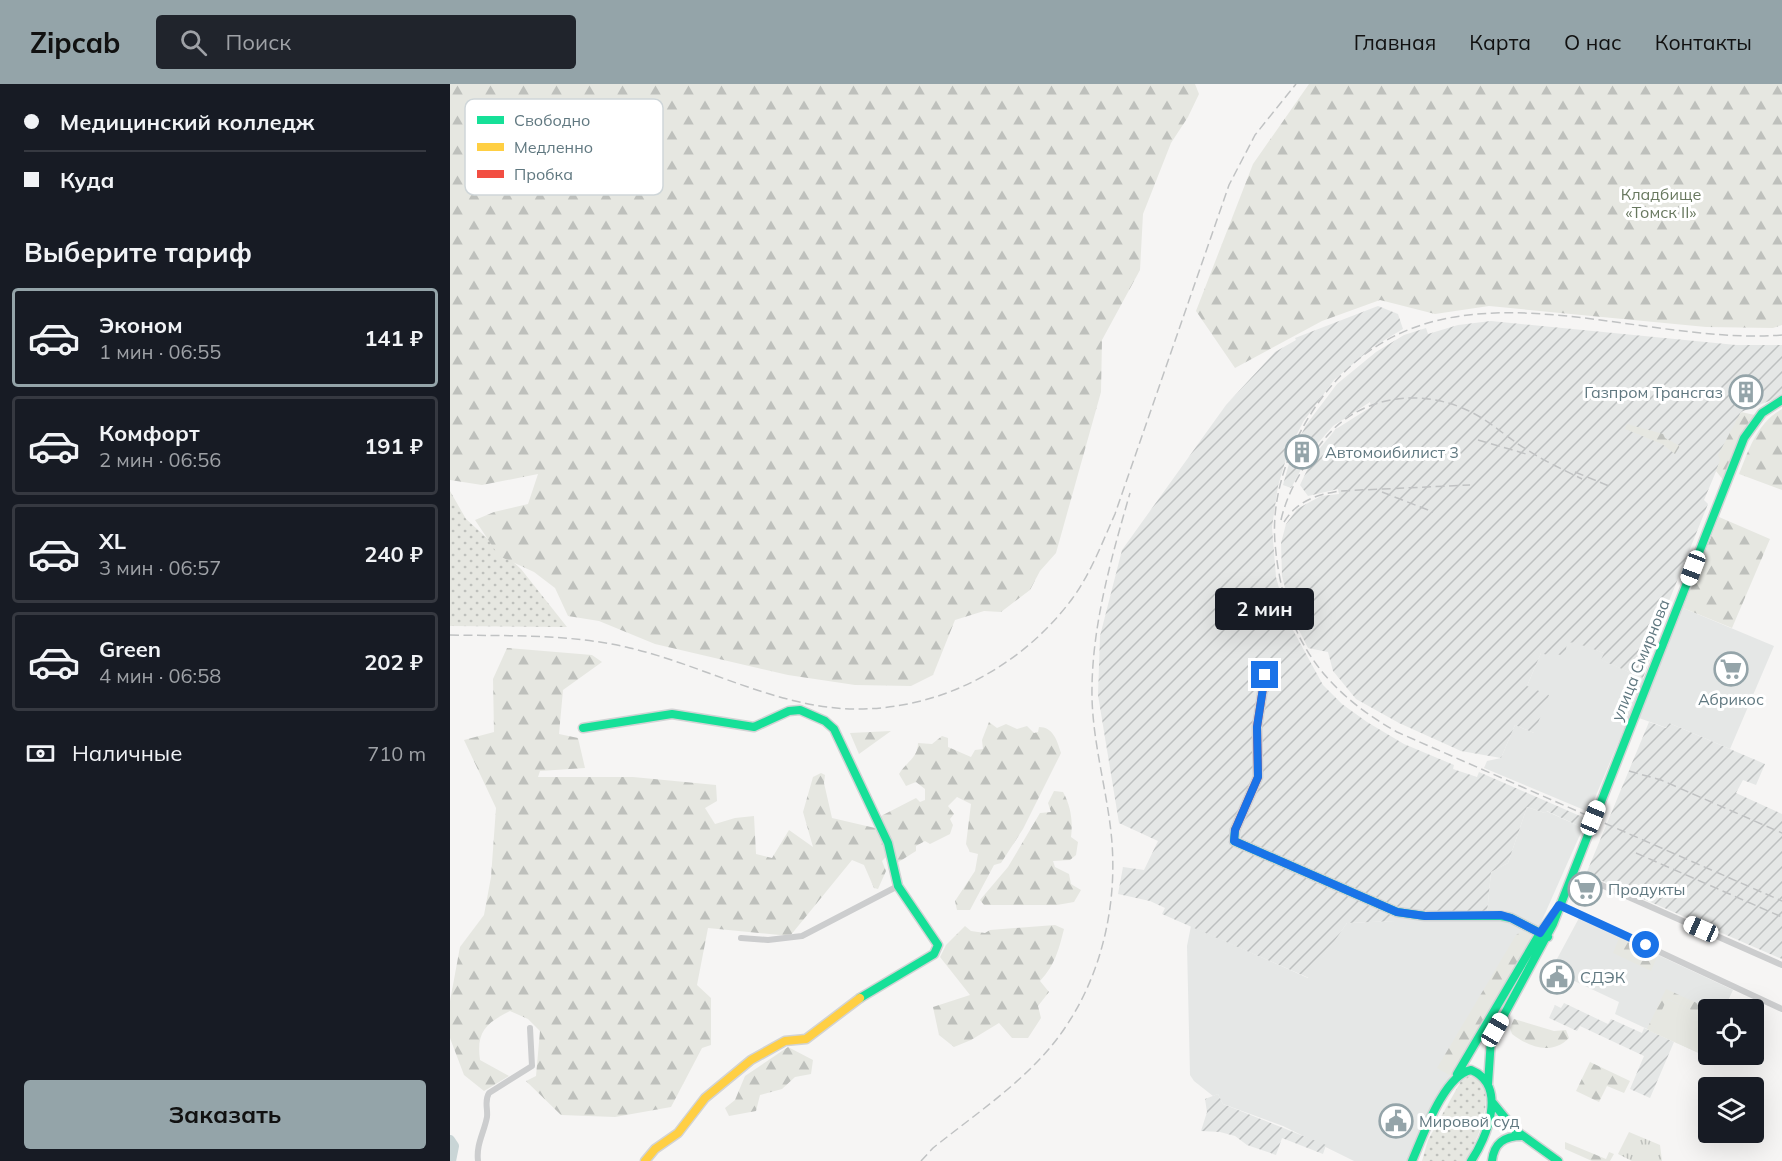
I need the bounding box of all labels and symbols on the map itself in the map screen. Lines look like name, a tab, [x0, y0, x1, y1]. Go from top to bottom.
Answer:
legend	[465, 99, 663, 195]
text: Свободно	[514, 110, 590, 130]
text: Медленно	[514, 137, 593, 157]
text: Пробка	[514, 164, 573, 184]
park label: Кладбище «Томск II»	[1621, 184, 1701, 222]
building icon: Газпром Трансгаз	[1728, 374, 1764, 410]
place label: Газпром Трансгаз	[1584, 382, 1723, 402]
building icon: Автомоибилист 3	[1284, 434, 1320, 470]
place label: Автомоибилист 3	[1325, 442, 1459, 462]
car	[1678, 548, 1708, 588]
callout: 2 мин	[1216, 588, 1314, 630]
street label: улица Смирнова	[1606, 596, 1674, 724]
supermarket icon: Абрикос	[1713, 651, 1749, 687]
route end	[1251, 661, 1278, 688]
place label: Абрикос	[1698, 689, 1764, 709]
car	[1578, 798, 1608, 838]
supermarket icon: Продукты	[1567, 871, 1603, 907]
place label: Продукты	[1608, 879, 1685, 899]
car	[1681, 913, 1721, 945]
route start	[1632, 931, 1659, 958]
public building icon: СДЭК	[1539, 959, 1575, 995]
place label: СДЭК	[1580, 967, 1626, 987]
car	[1478, 1010, 1512, 1050]
public building icon: Мировой суд	[1378, 1103, 1414, 1139]
place label: Мировой суд	[1419, 1111, 1520, 1131]

